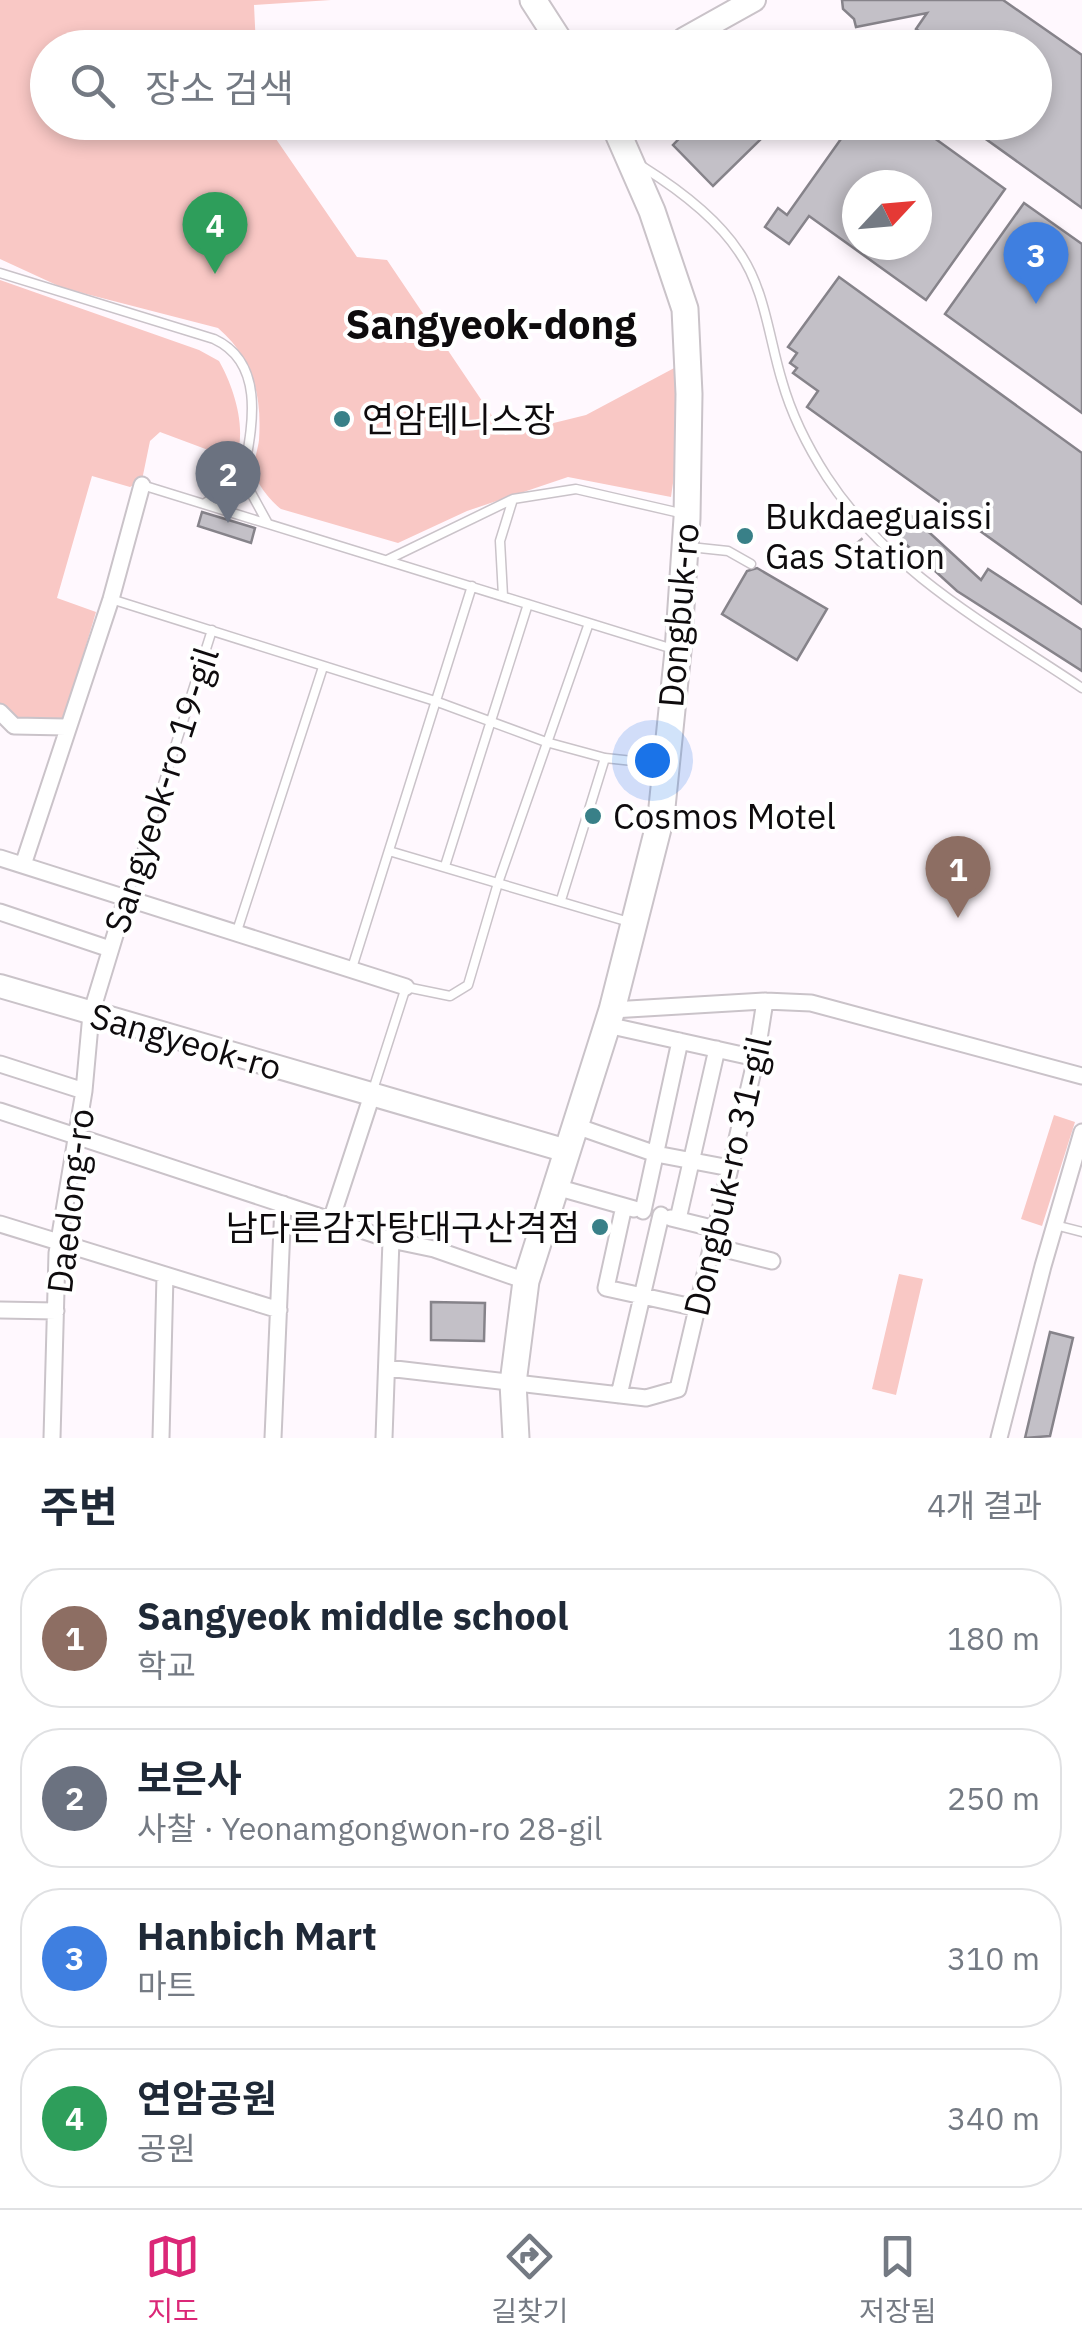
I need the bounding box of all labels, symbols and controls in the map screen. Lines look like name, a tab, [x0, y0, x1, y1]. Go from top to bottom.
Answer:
search box	[30, 30, 1052, 140]
icon: search	[65, 58, 120, 113]
text: 장소 검색	[145, 63, 294, 112]
north arrow	[842, 170, 932, 260]
pin: 4	[182, 192, 248, 274]
pin: 3	[1004, 222, 1068, 304]
district label: Sangyeok-dong	[346, 298, 637, 350]
place label: 연암테니스장	[362, 396, 555, 442]
marker: 연암테니스장	[331, 408, 353, 430]
pin: 2	[196, 440, 260, 523]
place label: Bukdaeguaissi Gas Station	[765, 493, 992, 579]
street label: Dongbuk-ro	[647, 521, 709, 709]
marker: Bukdaeguaissi Gas Station	[734, 525, 756, 547]
street label: Sangyeok-ro 19-gil	[93, 641, 229, 939]
your location	[627, 735, 678, 786]
place label: Cosmos Motel	[613, 793, 836, 839]
marker: Cosmos Motel	[582, 805, 604, 827]
pin: 1	[926, 836, 990, 918]
street label: Sangyeok-ro	[85, 992, 287, 1090]
street label: Dongbuk-ro 31-gil	[672, 1032, 782, 1320]
street label: Daedong-ro	[36, 1106, 104, 1296]
place label: 남다른감자탕대구산격점	[226, 1204, 580, 1250]
marker: 남다른감자탕대구산격점	[589, 1216, 611, 1238]
text: 주변	[40, 1479, 117, 1534]
text: 4개 결과	[927, 1484, 1042, 1526]
text: Sangyeok middle school	[137, 1591, 569, 1640]
text: 1	[65, 1617, 84, 1659]
text: 180 m	[947, 1617, 1040, 1659]
text: 학교	[137, 1644, 196, 1686]
text: 보은사	[137, 1753, 242, 1802]
text: 2	[65, 1777, 84, 1819]
text: 250 m	[947, 1777, 1040, 1819]
text: 사찰 · Yeonamgongwon-ro 28-gil	[137, 1807, 602, 1849]
text: Hanbich Mart	[137, 1911, 377, 1960]
text: 3	[65, 1937, 84, 1979]
text: 310 m	[947, 1937, 1040, 1979]
text: 마트	[137, 1964, 196, 2006]
text: 연암공원	[137, 2073, 277, 2122]
text: 4	[65, 2097, 84, 2139]
text: 340 m	[947, 2097, 1040, 2139]
text: 공원	[137, 2127, 196, 2169]
tab: 지도	[145, 2229, 200, 2329]
tab: 길찾기	[491, 2229, 569, 2329]
tab: 저장됨	[859, 2229, 937, 2329]

